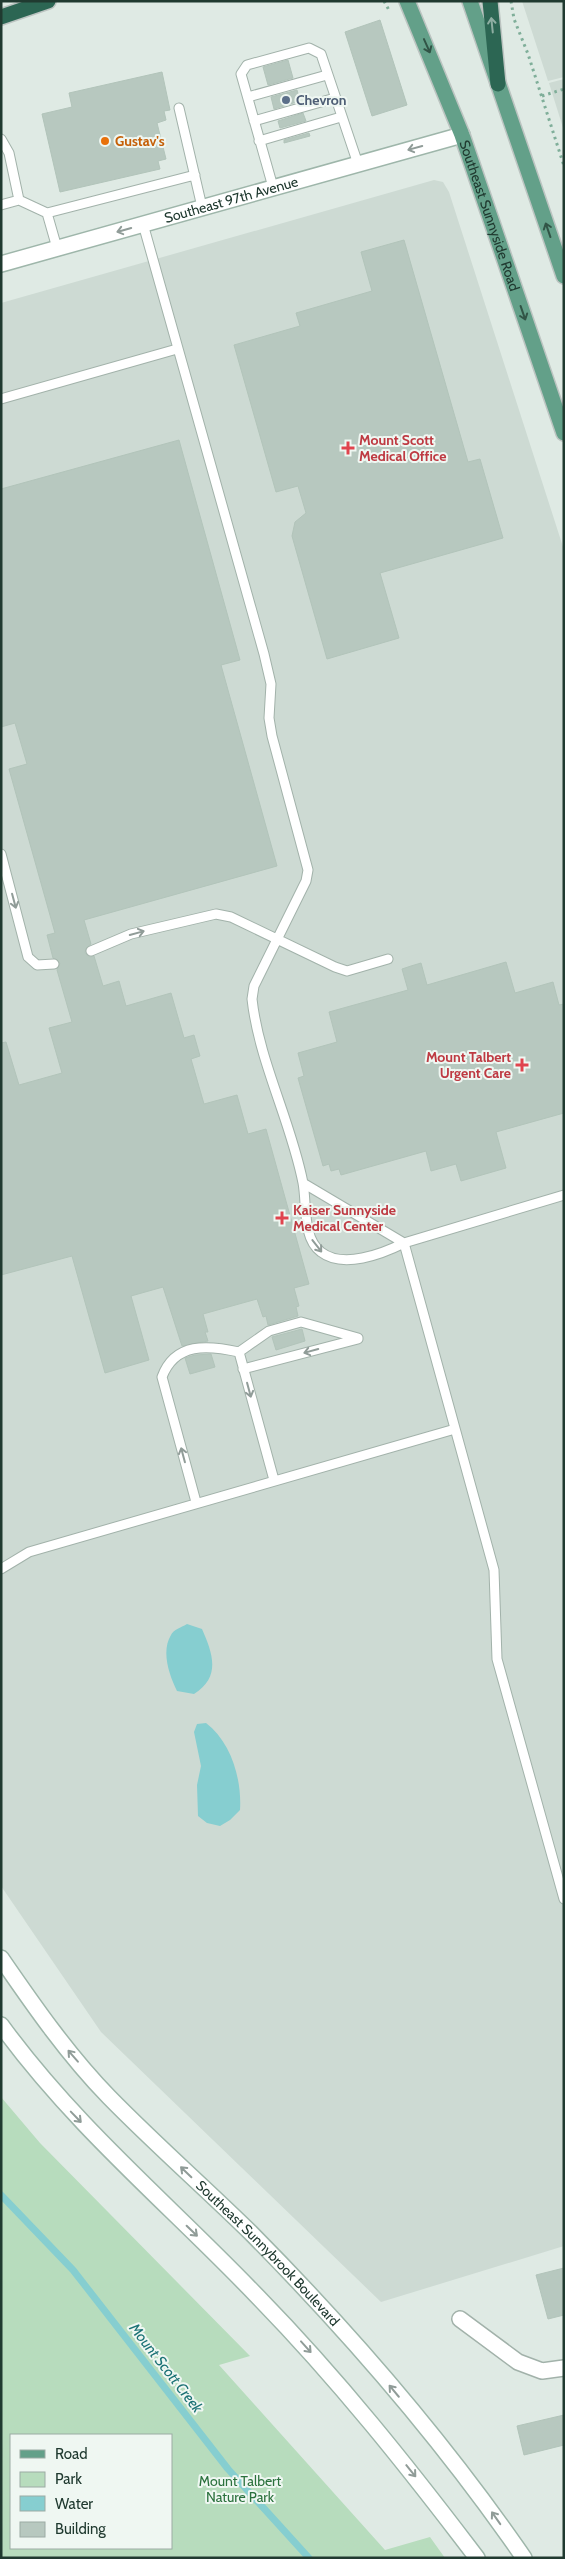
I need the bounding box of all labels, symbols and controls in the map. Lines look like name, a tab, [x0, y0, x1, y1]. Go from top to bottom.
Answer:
one-way arrow	[487, 18, 497, 34]
one-way arrow	[422, 38, 432, 53]
place label: Chevron	[296, 91, 347, 109]
marker: Chevron	[280, 94, 292, 106]
place label: Gustav's	[115, 132, 165, 150]
marker: Gustav's	[99, 135, 111, 147]
street label: Southeast Sunnyside Road	[455, 138, 524, 293]
one-way arrow	[407, 143, 423, 153]
street label: Southeast 97th Avenue	[162, 172, 300, 227]
one-way arrow	[543, 222, 552, 238]
one-way arrow	[116, 225, 132, 235]
one-way arrow	[519, 305, 528, 320]
place label: Mount Scott Medical Office	[359, 431, 446, 465]
marker: Mount Scott Medical Office	[341, 441, 355, 455]
one-way arrow	[9, 893, 19, 909]
one-way arrow	[128, 928, 144, 937]
place label: Mount Talbert Urgent Care	[426, 1048, 511, 1082]
marker: Mount Talbert Urgent Care	[515, 1058, 529, 1072]
place label: Kaiser Sunnyside Medical Center	[293, 1201, 396, 1235]
marker: Kaiser Sunnyside Medical Center	[275, 1211, 289, 1225]
one-way arrow	[311, 1239, 322, 1252]
one-way arrow	[304, 1347, 320, 1356]
one-way arrow	[244, 1381, 254, 1397]
one-way arrow	[178, 1447, 188, 1463]
one-way arrow	[67, 2049, 79, 2062]
one-way arrow	[70, 2111, 82, 2124]
one-way arrow	[180, 2166, 193, 2178]
street label: Southeast Sunnybrook Boulevard	[192, 2176, 344, 2330]
one-way arrow	[186, 2225, 198, 2237]
water label: Mount Scott Creek	[125, 2319, 207, 2417]
one-way arrow	[300, 2341, 311, 2354]
one-way arrow	[389, 2385, 400, 2398]
legend	[10, 2434, 172, 2549]
text: Road	[55, 2445, 88, 2463]
one-way arrow	[405, 2464, 416, 2477]
text: Park	[55, 2470, 82, 2488]
park label: Mount Talbert Nature Park	[199, 2472, 282, 2506]
text: Water	[55, 2495, 93, 2513]
one-way arrow	[491, 2511, 501, 2525]
text: Building	[55, 2520, 106, 2538]

